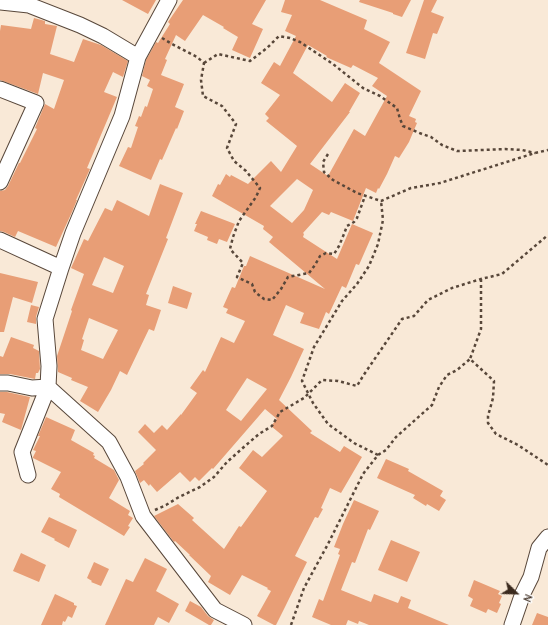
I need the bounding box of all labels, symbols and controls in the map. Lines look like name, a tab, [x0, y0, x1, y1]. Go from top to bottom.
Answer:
north arrow	[496, 573, 536, 613]
text: N	[520, 592, 535, 604]

